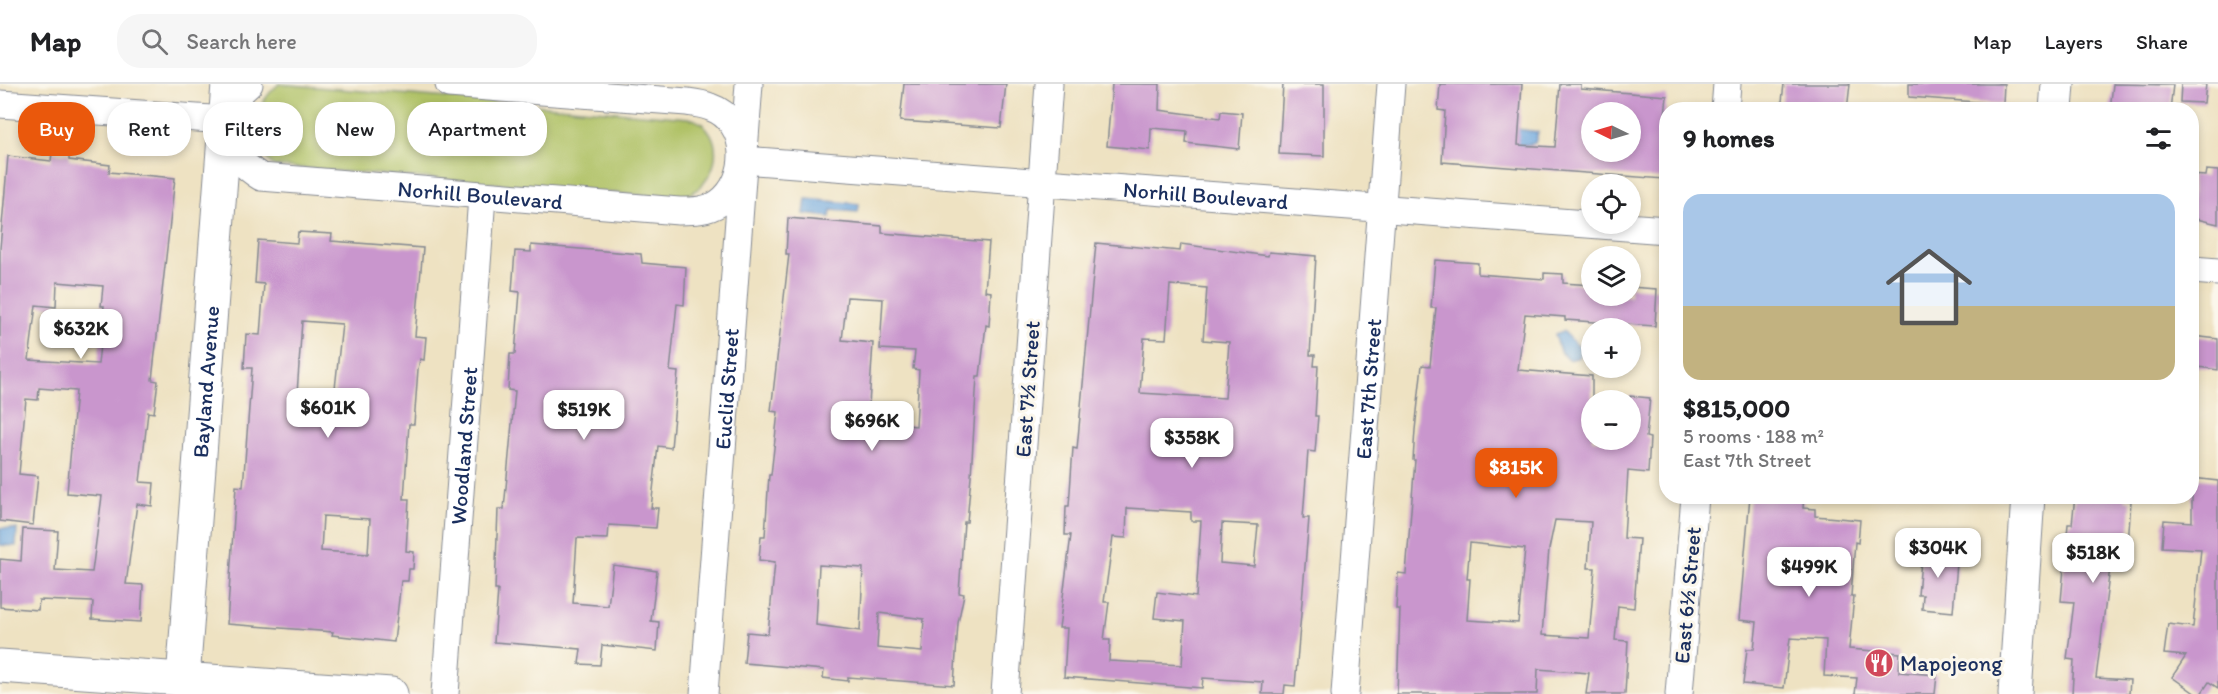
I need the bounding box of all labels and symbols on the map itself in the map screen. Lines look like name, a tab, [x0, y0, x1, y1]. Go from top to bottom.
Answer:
north arrow	[1581, 102, 1641, 162]
street label: Norhill Boulevard	[396, 175, 564, 216]
street label: Norhill Boulevard	[1122, 176, 1289, 215]
street label: Bayland Avenue	[187, 305, 225, 459]
pin: $632K	[39, 309, 123, 360]
street label: East 7th Street	[1350, 317, 1387, 460]
street label: East 7½ Street	[1009, 320, 1046, 458]
street label: Euclid Street	[709, 327, 745, 451]
street label: Woodland Street	[445, 366, 483, 526]
pin: $601K	[286, 388, 370, 439]
pin: $519K	[542, 390, 626, 441]
pin: $696K	[830, 401, 914, 452]
pin: $358K	[1150, 418, 1234, 469]
pin: $815K	[1474, 448, 1558, 499]
street label: East 6½ Street	[1668, 525, 1707, 665]
pin: $304K	[1896, 528, 1980, 579]
pin: $518K	[2051, 533, 2135, 584]
pin: $499K	[1767, 547, 1851, 598]
restaurant icon: Mapojeong	[1863, 647, 1895, 679]
place label: Mapojeong	[1900, 650, 2003, 677]

